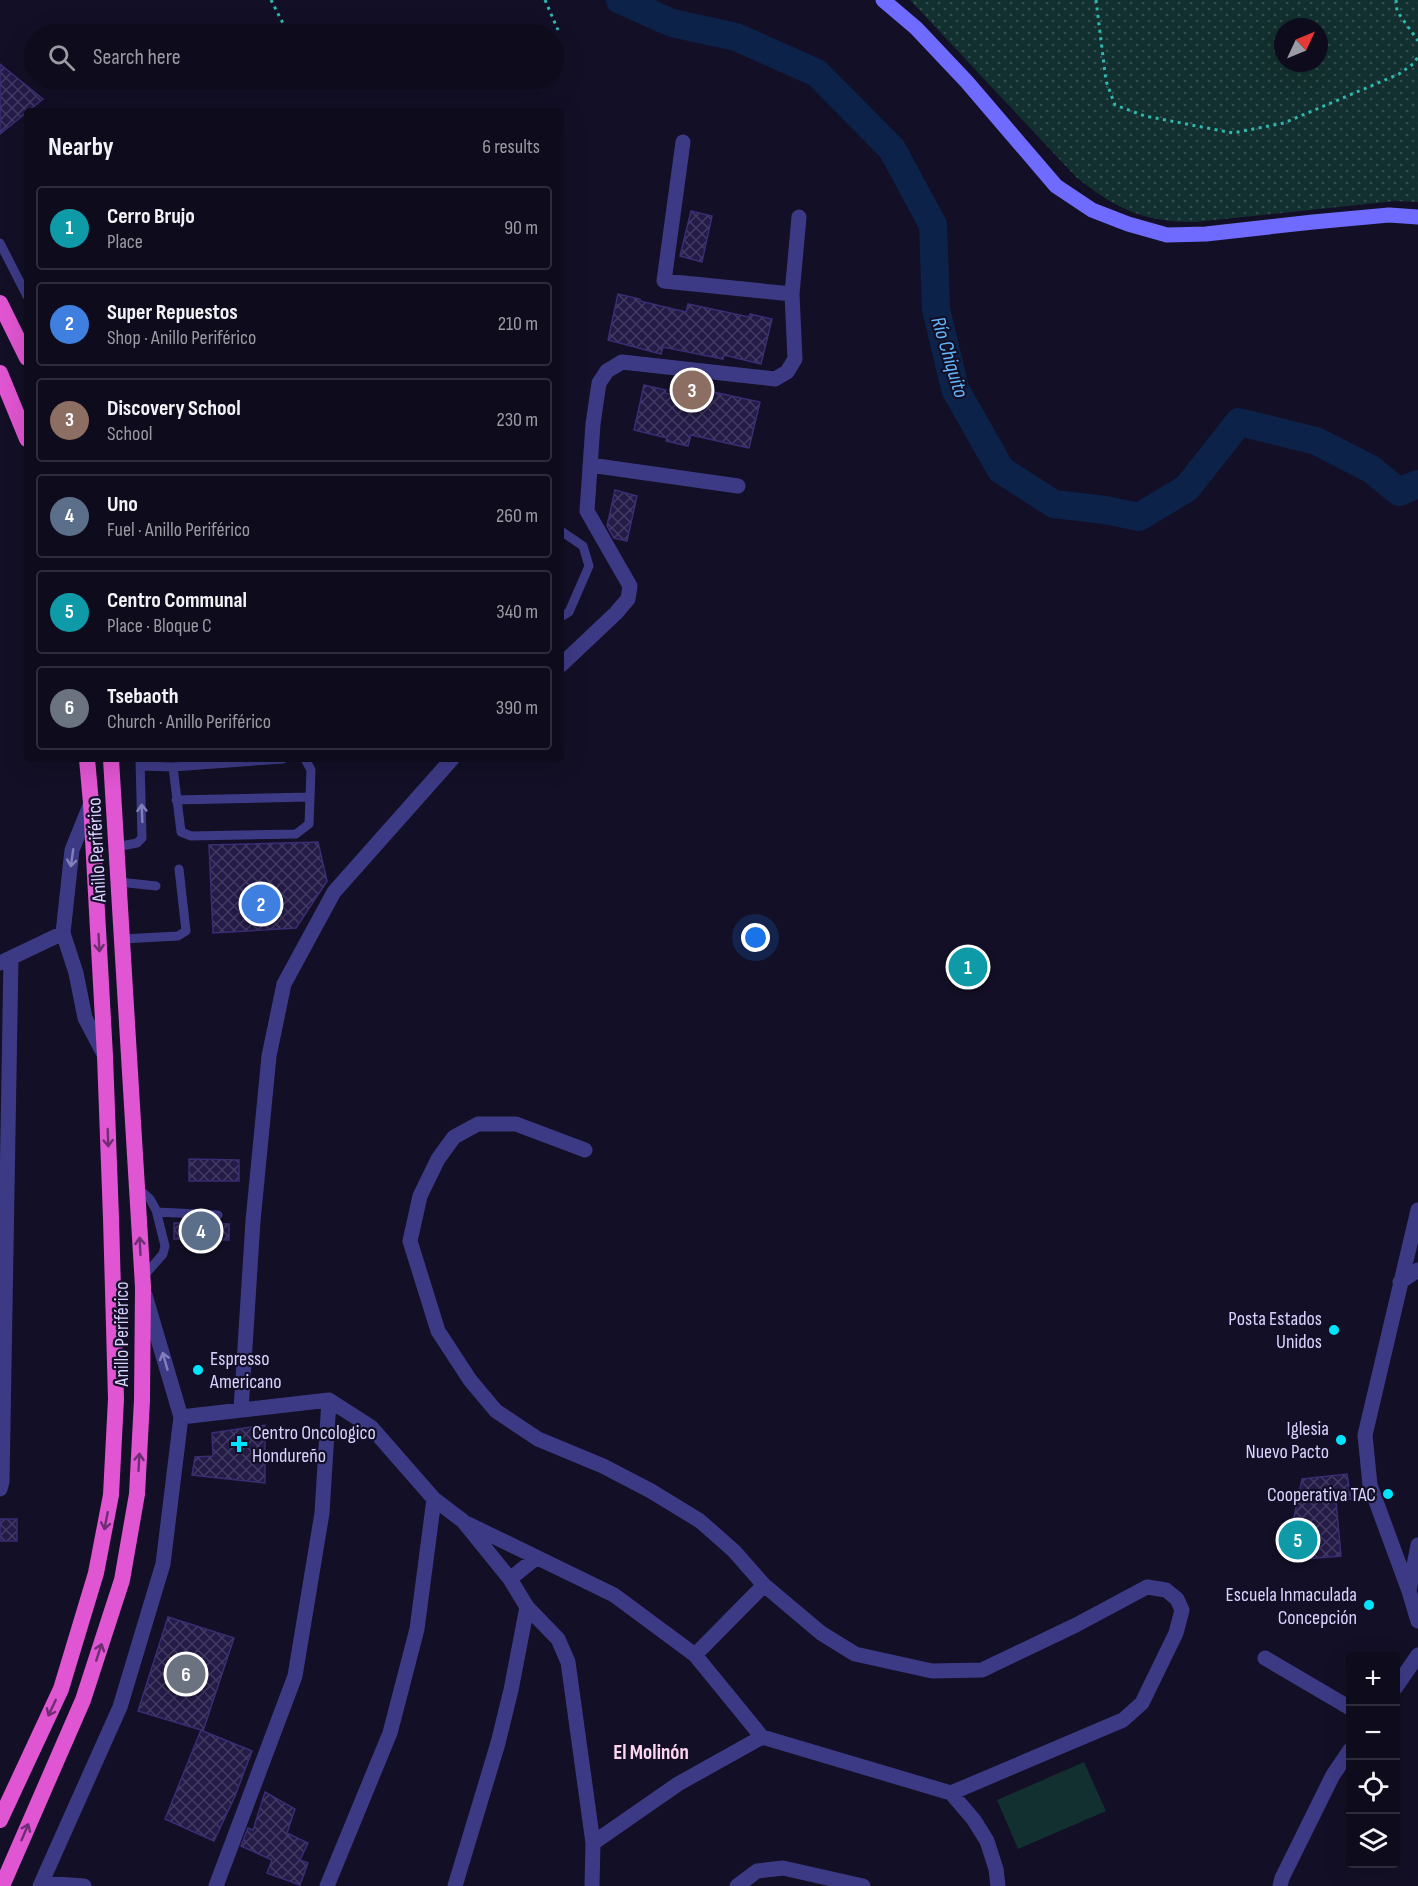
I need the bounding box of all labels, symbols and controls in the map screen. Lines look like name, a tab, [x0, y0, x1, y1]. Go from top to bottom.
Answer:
north arrow	[1274, 18, 1328, 72]
search box	[24, 24, 564, 90]
icon: search	[45, 41, 78, 74]
text: Search here	[93, 44, 180, 71]
text: Nearby	[48, 132, 114, 163]
text: 6 results	[482, 135, 540, 159]
text: Cerro Brujo	[107, 203, 195, 230]
text: 1	[66, 216, 73, 240]
text: 90 m	[504, 216, 538, 240]
text: Place	[107, 230, 143, 254]
text: Super Repuestos	[107, 299, 238, 326]
text: 2	[65, 312, 74, 336]
text: 210 m	[498, 312, 538, 336]
water label: Río Chiquito	[925, 314, 974, 401]
text: Shop · Anillo Periférico	[107, 326, 256, 350]
pin: 3	[672, 368, 712, 412]
text: Discovery School	[107, 395, 241, 422]
text: 3	[65, 408, 74, 432]
text: 230 m	[496, 408, 538, 432]
text: School	[107, 422, 152, 446]
text: Uno	[107, 491, 138, 518]
text: 4	[65, 504, 74, 528]
text: 260 m	[496, 504, 538, 528]
text: Fuel · Anillo Periférico	[107, 518, 250, 542]
text: Centro Communal	[107, 587, 247, 614]
text: 5	[65, 600, 74, 624]
text: 340 m	[496, 600, 538, 624]
text: Place · Bloque C	[107, 614, 212, 638]
text: Tsebaoth	[107, 683, 179, 710]
text: 6	[65, 696, 74, 720]
text: 390 m	[496, 696, 538, 720]
text: Church · Anillo Periférico	[107, 710, 271, 734]
street label: Anillo Periférico	[82, 797, 112, 904]
one-way arrow	[136, 803, 147, 823]
one-way arrow	[66, 848, 77, 868]
pin: 2	[242, 882, 280, 926]
your location	[741, 923, 770, 952]
one-way arrow	[94, 933, 105, 953]
pin: 1	[948, 944, 988, 990]
one-way arrow	[103, 1127, 114, 1147]
pin: 4	[182, 1208, 220, 1254]
one-way arrow	[134, 1237, 145, 1257]
street label: Anillo Periférico	[110, 1281, 134, 1388]
place label: Posta Estados Unidos	[1228, 1307, 1322, 1354]
marker: Posta Estados Unidos	[1327, 1323, 1341, 1337]
place label: Espresso Americano	[209, 1347, 282, 1394]
one-way arrow	[159, 1352, 171, 1371]
marker: Espresso Americano	[191, 1363, 205, 1377]
place label: Iglesia Nuevo Pacto	[1245, 1417, 1329, 1464]
place label: Centro Oncologico Hondureño	[252, 1421, 376, 1468]
marker: Iglesia Nuevo Pacto	[1334, 1433, 1348, 1447]
marker: Centro Oncologico Hondureño	[230, 1435, 248, 1453]
one-way arrow	[133, 1452, 144, 1472]
place label: Cooperativa TAC	[1267, 1483, 1376, 1507]
marker: Cooperativa TAC	[1381, 1487, 1395, 1501]
one-way arrow	[100, 1511, 111, 1530]
pin: 5	[1278, 1518, 1318, 1562]
place label: Escuela Inmaculada Concepción	[1226, 1583, 1357, 1630]
marker: Escuela Inmaculada Concepción	[1362, 1598, 1376, 1612]
one-way arrow	[94, 1643, 105, 1662]
pin: 6	[166, 1652, 206, 1696]
map controls	[1346, 1652, 1400, 1868]
button: +	[1346, 1652, 1400, 1706]
one-way arrow	[46, 1698, 57, 1716]
button: −	[1346, 1706, 1400, 1760]
district label: El Molinón	[613, 1740, 689, 1765]
button: locate	[1346, 1760, 1400, 1814]
button: layers	[1346, 1814, 1400, 1868]
one-way arrow	[20, 1824, 31, 1842]

